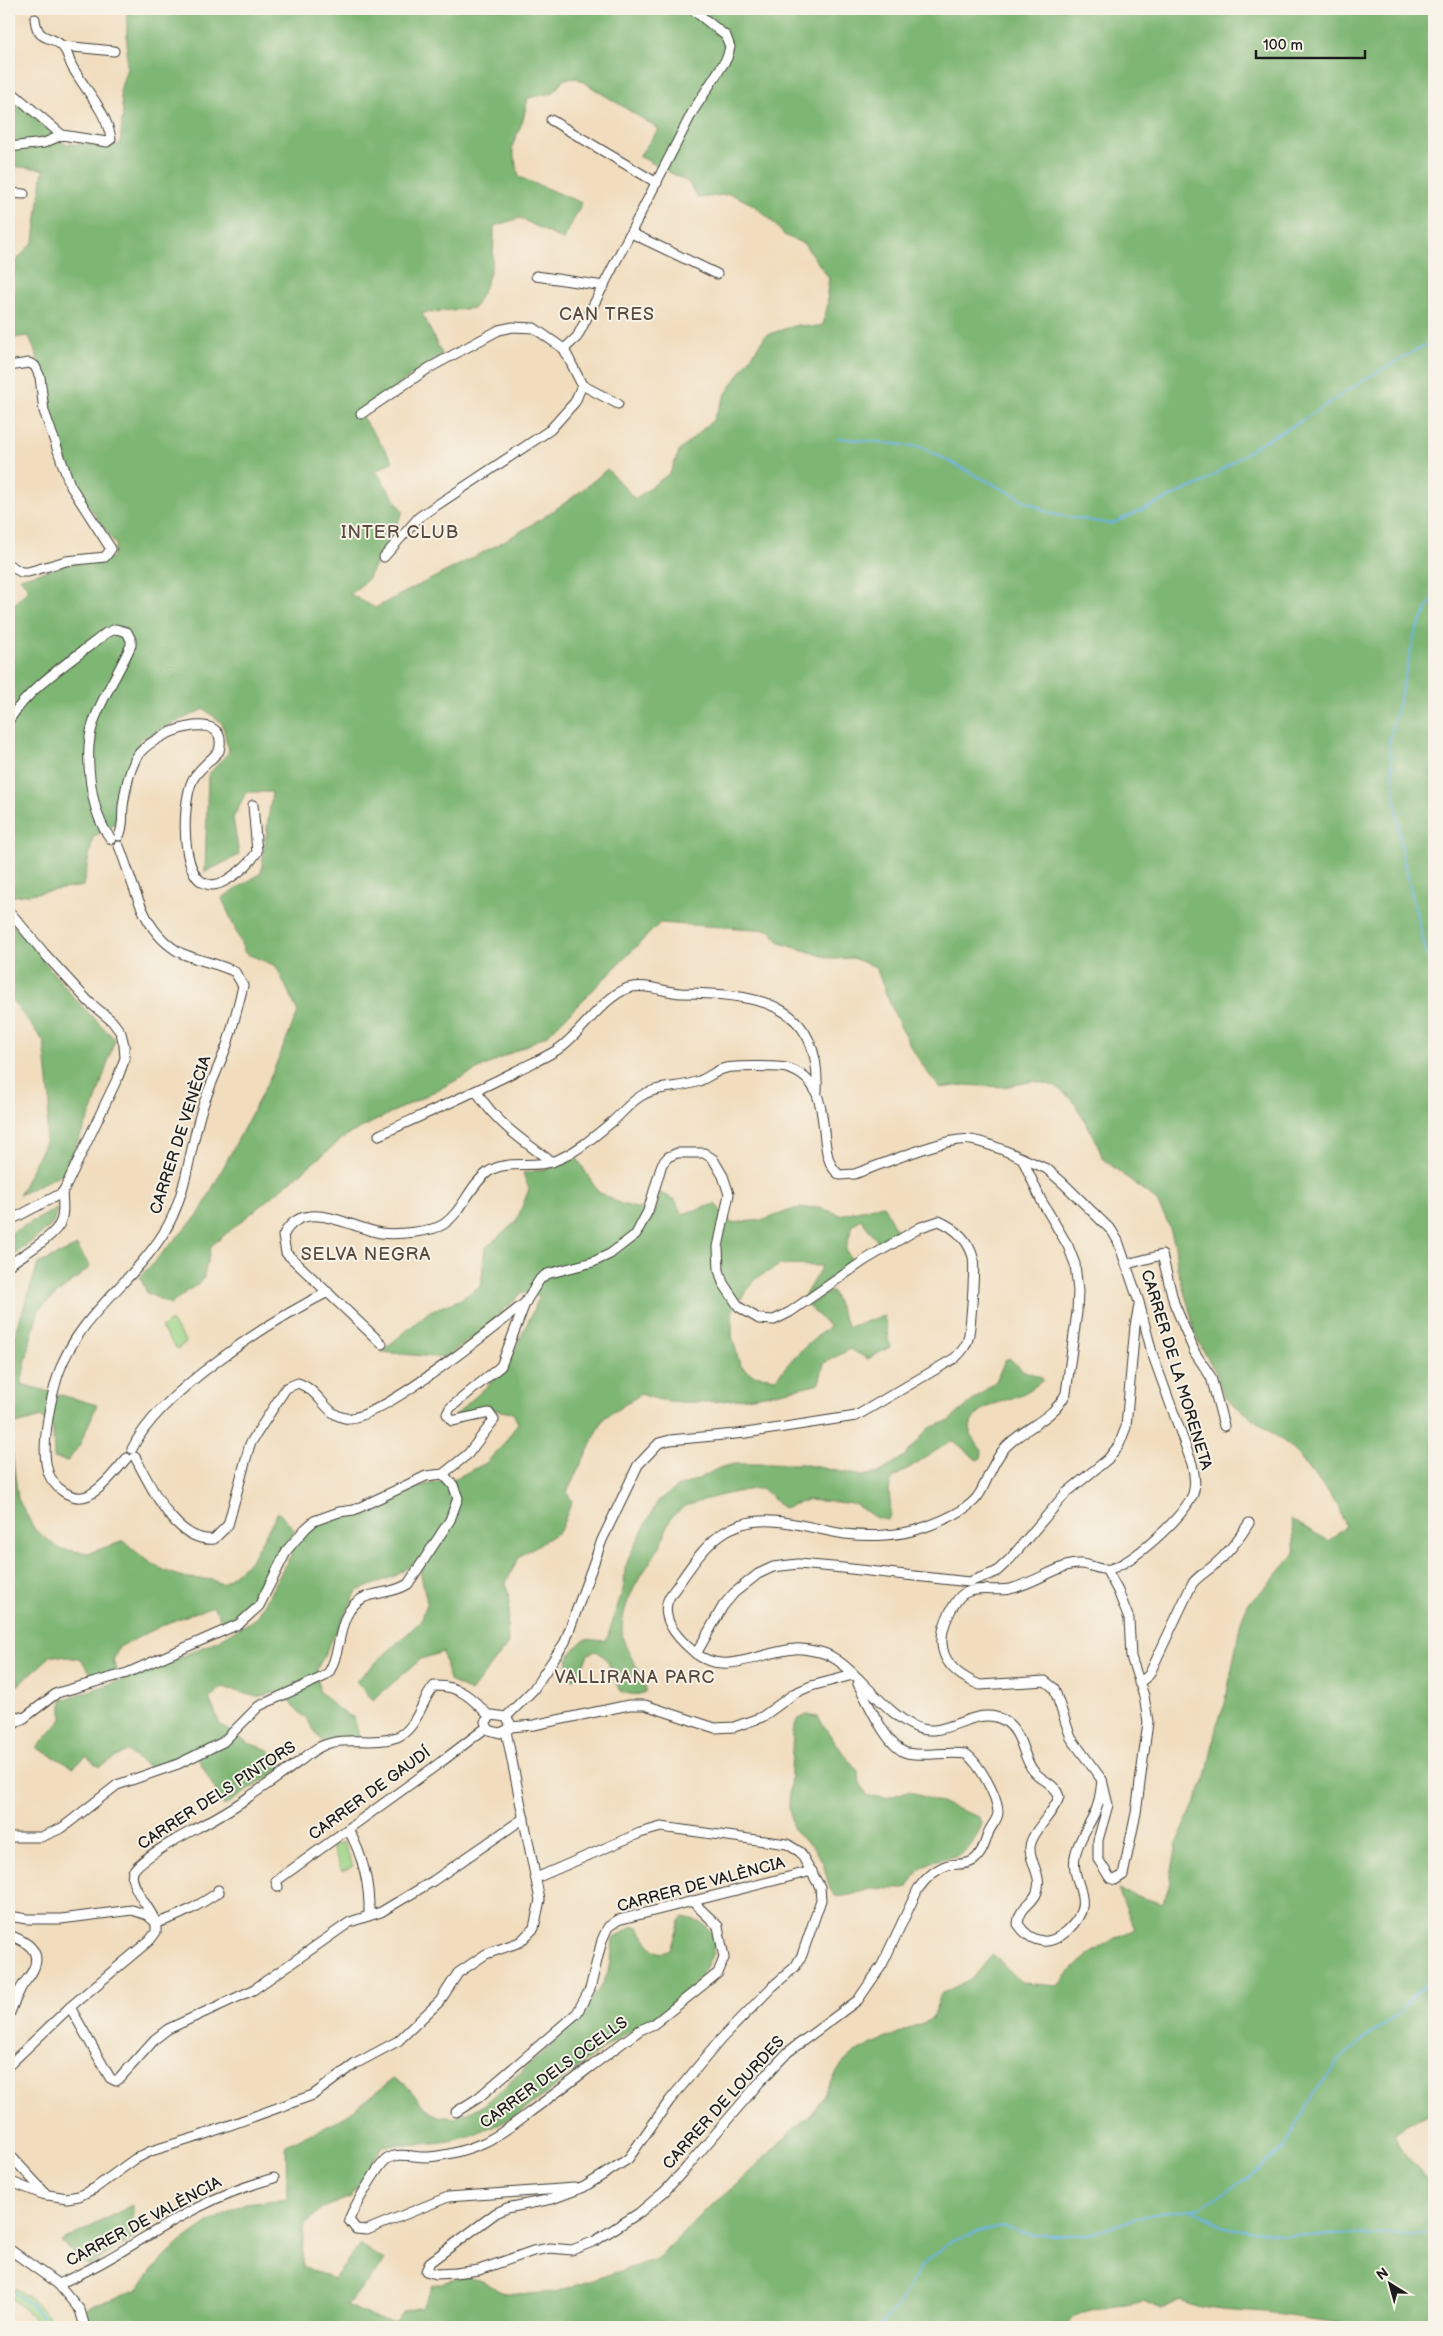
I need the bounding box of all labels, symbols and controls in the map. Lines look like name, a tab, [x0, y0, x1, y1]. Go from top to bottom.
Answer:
scale bar	[1256, 28, 1364, 60]
text: 100 m	[1263, 36, 1303, 55]
district label: CAN TRES	[559, 304, 655, 325]
district label: INTER CLUB	[341, 522, 459, 543]
street label: CARRER DE VENÈCIA	[144, 1052, 216, 1217]
district label: SELVA NEGRA	[301, 1244, 431, 1265]
street label: CARRER DE LA MORENETA	[1136, 1268, 1216, 1473]
district label: VALLIRANA PARC	[555, 1667, 715, 1688]
street label: CARRER DELS PINTORS	[134, 1738, 300, 1854]
street label: CARRER DE GAUDÍ	[304, 1742, 435, 1845]
street label: CARRER DE VALÈNCIA	[614, 1851, 787, 1917]
street label: CARRER DELS OCELLS	[477, 2013, 631, 2133]
street label: CARRER DE LOURDES	[659, 2033, 789, 2173]
street label: CARRER DE VALÈNCIA	[62, 2171, 225, 2271]
north arrow	[1366, 2258, 1416, 2308]
text: N	[1373, 2264, 1392, 2284]

